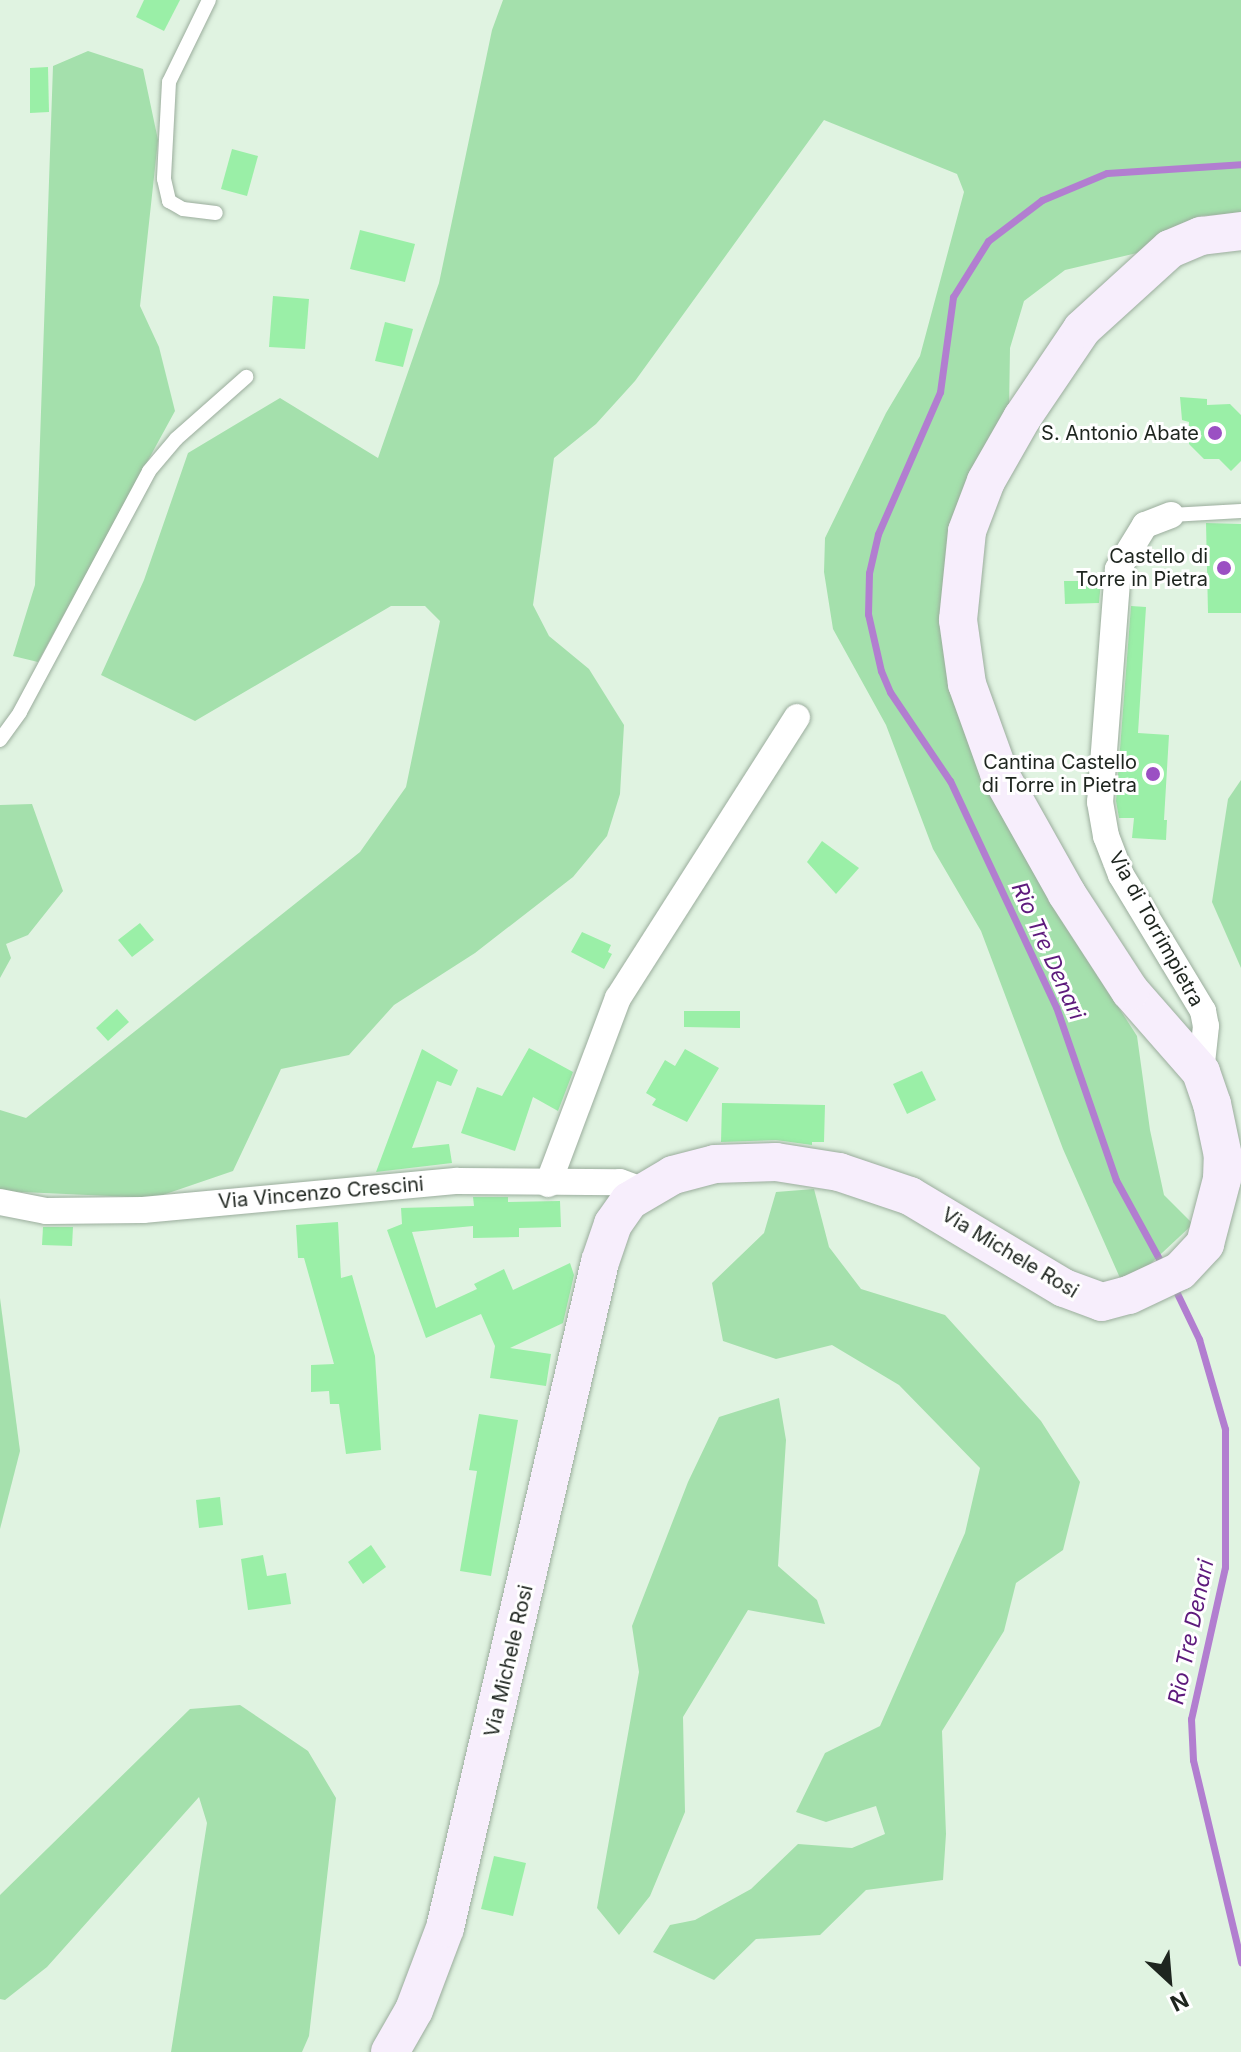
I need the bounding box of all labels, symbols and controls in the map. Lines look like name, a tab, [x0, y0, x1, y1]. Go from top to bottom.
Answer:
place label: S. Antonio Abate	[1041, 421, 1199, 445]
marker: S. Antonio Abate	[1206, 424, 1224, 442]
place label: Castello di Torre in Pietra	[1075, 544, 1208, 591]
marker: Castello di Torre in Pietra	[1215, 559, 1233, 577]
place label: Cantina Castello di Torre in Pietra	[982, 750, 1137, 797]
marker: Cantina Castello di Torre in Pietra	[1144, 765, 1162, 783]
street label: Via di Torrimpietra	[1103, 847, 1209, 1011]
water label: Rio Tre Denari	[1006, 878, 1090, 1024]
street label: Via Vincenzo Crescini	[217, 1172, 425, 1214]
street label: Via Michele Rosi	[937, 1203, 1083, 1303]
water label: Rio Tre Denari	[1163, 1557, 1219, 1707]
street label: Via Michele Rosi	[480, 1583, 538, 1739]
north arrow	[1129, 1940, 1209, 2020]
text: N	[1166, 1986, 1193, 2017]

